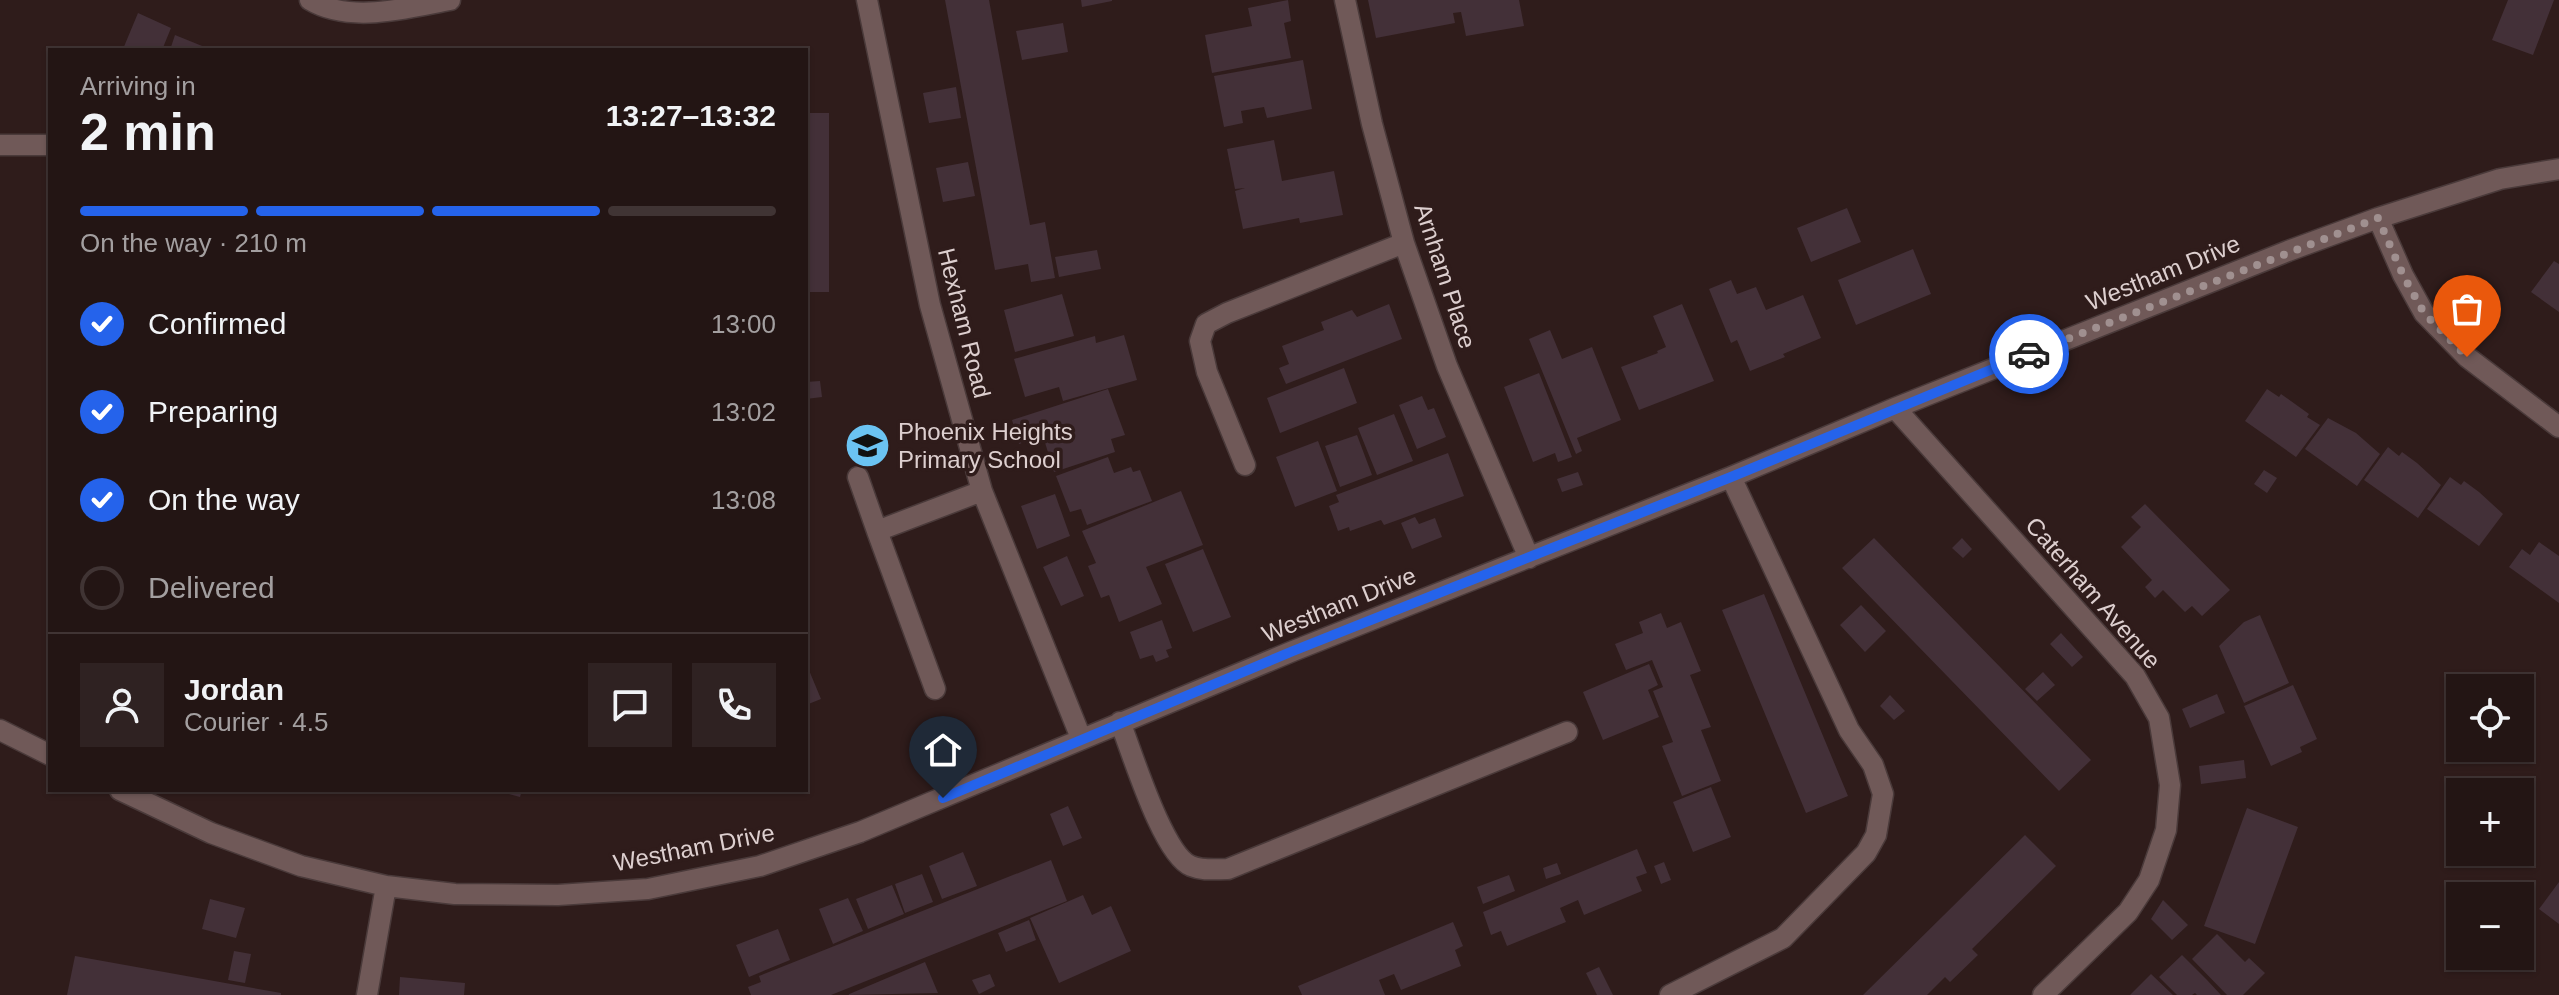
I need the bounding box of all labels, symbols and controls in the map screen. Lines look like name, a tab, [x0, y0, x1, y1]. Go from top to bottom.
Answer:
text: Arriving in	[80, 71, 196, 101]
text: 13:27–13:32	[606, 99, 776, 132]
text: 2 min	[80, 103, 216, 161]
street label: Arnham Place	[1409, 200, 1482, 352]
text: On the way · 210 m	[80, 228, 307, 258]
street label: Westham Drive	[2082, 229, 2244, 316]
street label: Hexham Road	[933, 245, 996, 401]
pin	[2433, 275, 2501, 357]
icon: bag	[2445, 287, 2489, 331]
icon: check	[80, 302, 124, 346]
text: Confirmed	[148, 307, 286, 340]
text: 13:00	[711, 309, 776, 339]
courier	[1989, 314, 2069, 394]
icon: car	[2007, 332, 2051, 376]
icon: check	[80, 390, 124, 434]
text: Preparing	[148, 395, 278, 428]
text: 13:02	[711, 397, 776, 427]
place label: Phoenix Heights Primary School	[898, 418, 1073, 473]
school or university icon: Phoenix Heights Primary School	[843, 422, 891, 470]
icon: check	[80, 478, 124, 522]
text: On the way	[148, 483, 300, 516]
text: 13:08	[711, 485, 776, 515]
street label: Caterham Avenue	[2020, 511, 2166, 674]
street label: Westham Drive	[1258, 561, 1420, 648]
text: Delivered	[148, 571, 275, 604]
button: person	[80, 663, 164, 747]
button: chat	[588, 663, 672, 747]
button: phone	[692, 663, 776, 747]
text: Jordan	[184, 673, 284, 706]
map controls	[2446, 674, 2534, 970]
button: locate	[2446, 674, 2534, 762]
text: Courier · 4.5	[184, 707, 329, 737]
pin	[909, 716, 977, 798]
icon: home	[921, 728, 965, 772]
button: +	[2446, 778, 2534, 866]
street label: Westham Drive	[611, 819, 777, 876]
button: −	[2446, 882, 2534, 970]

